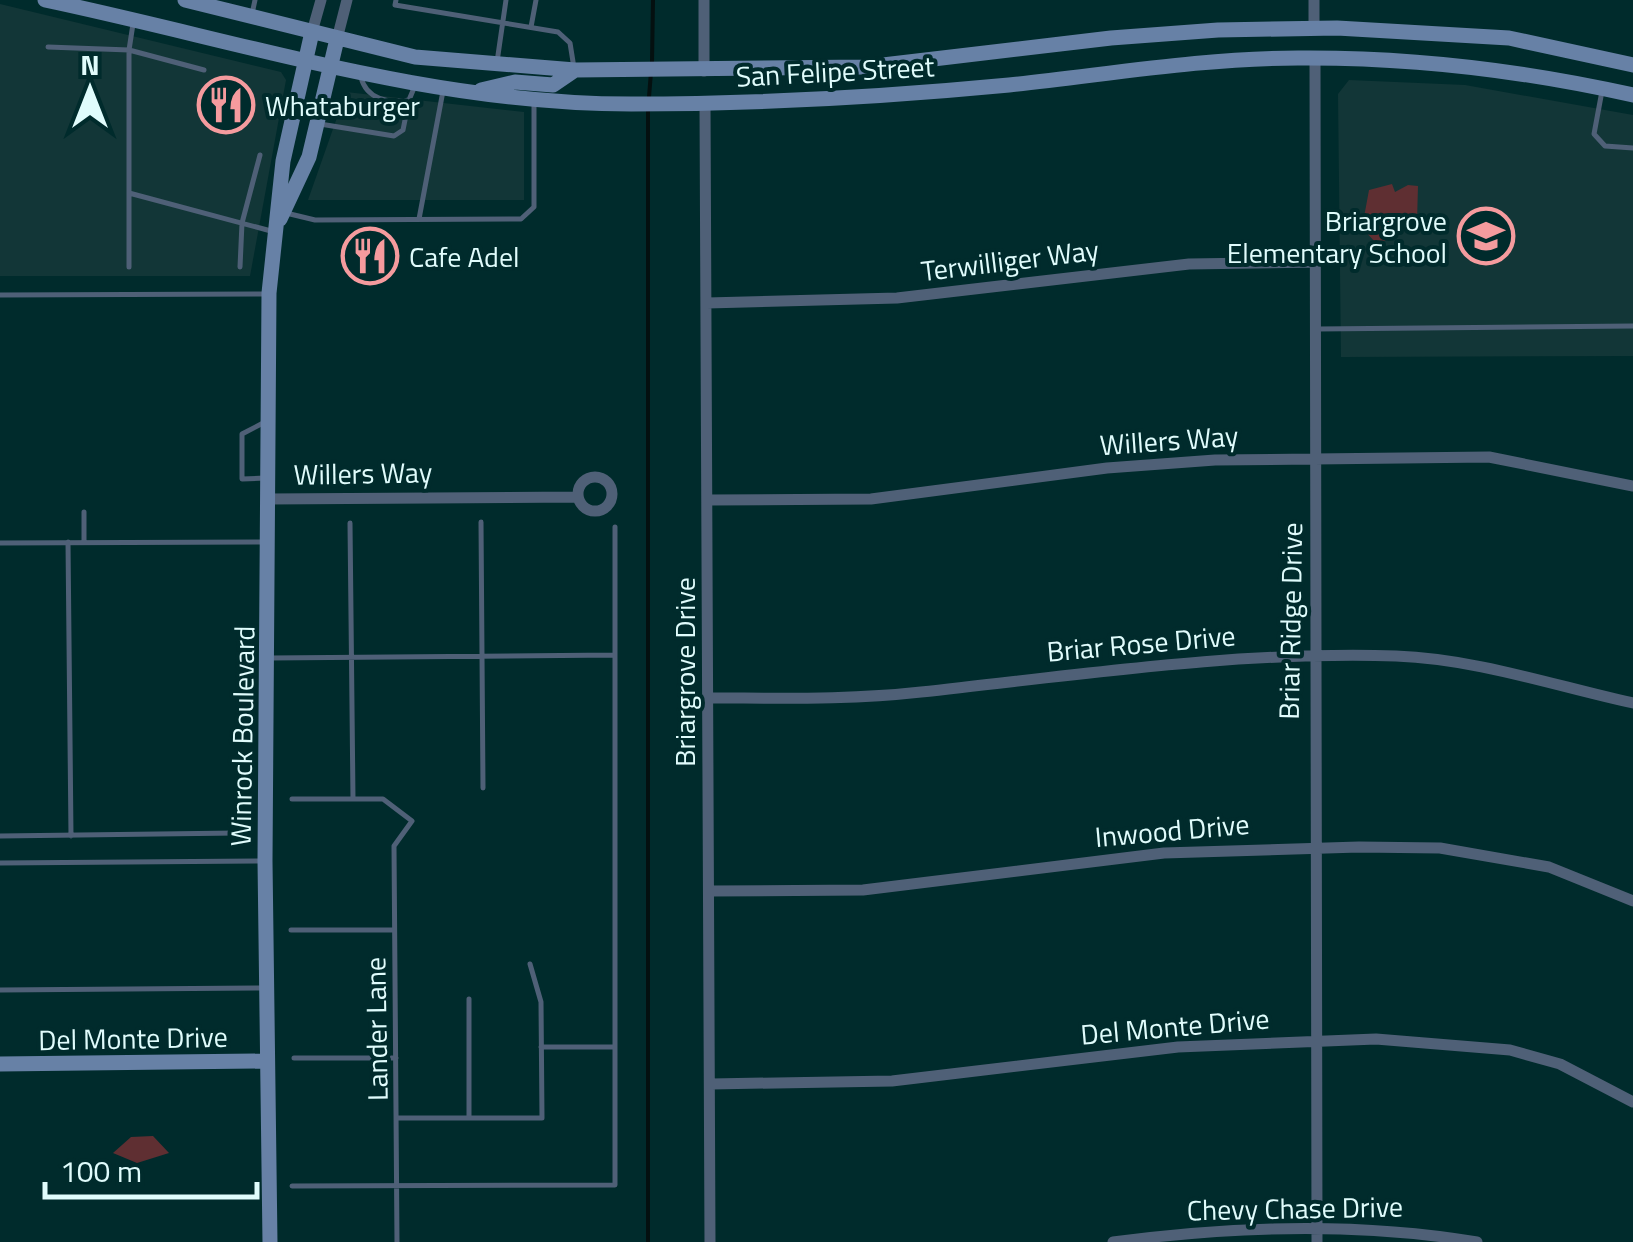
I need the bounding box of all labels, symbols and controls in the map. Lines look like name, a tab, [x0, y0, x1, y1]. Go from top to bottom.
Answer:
north arrow	[40, 40, 140, 140]
text: N	[80, 43, 100, 86]
street label: San Felipe Street	[735, 44, 935, 98]
restaurant icon: Whataburger	[196, 75, 256, 135]
place label: Whataburger	[265, 84, 420, 127]
place label: Briargrove Elementary School	[1227, 199, 1447, 274]
school or university icon: Briargrove Elementary School	[1456, 206, 1516, 266]
restaurant icon: Cafe Adel	[340, 226, 400, 286]
street label: Terwilliger Way	[919, 228, 1101, 292]
place label: Cafe Adel	[409, 235, 520, 278]
street label: Willers Way	[1098, 414, 1240, 466]
street label: Willers Way	[293, 450, 433, 496]
street label: Briar Ridge Drive	[1267, 522, 1313, 720]
street label: Briargrove Drive	[663, 577, 706, 767]
street label: Briar Rose Drive	[1045, 613, 1237, 673]
street label: Winrock Boulevard	[219, 625, 265, 847]
street label: Inwood Drive	[1093, 802, 1251, 858]
street label: Lander Lane	[353, 957, 399, 1101]
street label: Del Monte Drive	[1079, 996, 1271, 1056]
street label: Del Monte Drive	[38, 1015, 228, 1061]
scale bar	[45, 1137, 258, 1199]
text: 100 m	[60, 1148, 142, 1194]
street label: Chevy Chase Drive	[1187, 1185, 1403, 1231]

